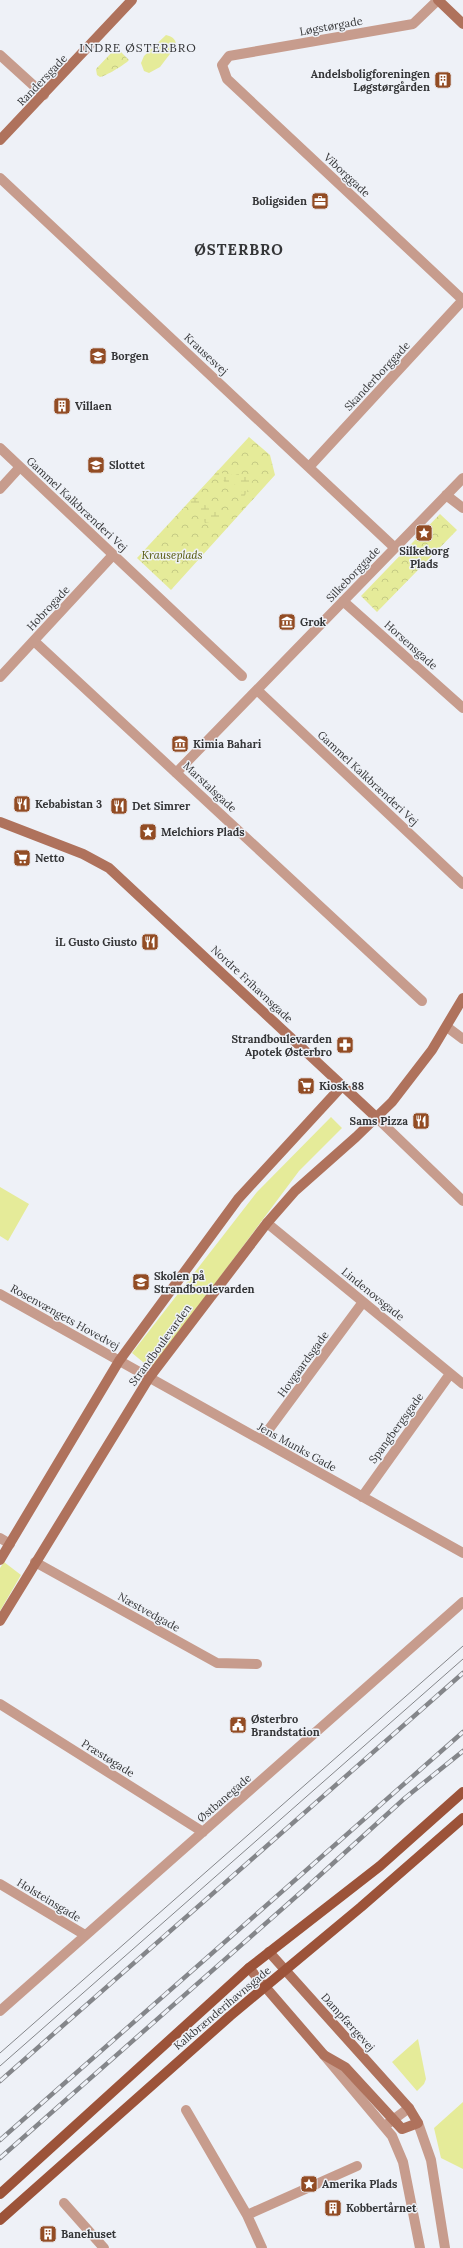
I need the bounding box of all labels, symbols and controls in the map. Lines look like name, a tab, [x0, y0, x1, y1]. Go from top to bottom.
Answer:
street label: Løgstørgade	[298, 14, 364, 38]
district label: INDRE ØSTERBRO	[79, 40, 197, 55]
street label: Randersgade	[14, 51, 70, 109]
place label: Andelsboligforeningen Løgstørgården	[311, 67, 430, 94]
building icon: Andelsboligforeningen Løgstørgården	[433, 70, 453, 90]
street label: Viborggade	[320, 149, 373, 200]
office icon: Boligsiden	[310, 191, 330, 211]
place label: Boligsiden	[252, 194, 307, 208]
district label: ØSTERBRO	[194, 240, 284, 259]
street label: Krausesvej	[181, 330, 231, 378]
street label: Skanderborggade	[341, 338, 413, 414]
school or university icon: Borgen	[88, 346, 108, 366]
place label: Borgen	[111, 349, 149, 363]
building icon: Villaen	[52, 396, 72, 416]
place label: Villaen	[75, 399, 112, 413]
street label: Gammel Kalkbrænderi Vej	[24, 454, 130, 555]
school or university icon: Slottet	[86, 455, 106, 475]
place label: Slottet	[109, 458, 145, 472]
place icon: Silkeborg Plads	[414, 523, 434, 543]
street label: Silkeborggade	[323, 543, 383, 605]
place label: Silkeborg Plads	[399, 544, 450, 571]
park label: Krauseplads	[142, 548, 203, 562]
street label: Hobrogade	[24, 583, 72, 633]
museum icon: Grok	[277, 612, 297, 632]
place label: Grok	[300, 615, 327, 629]
street label: Horsensgade	[382, 617, 440, 673]
street label: Gammel Kalkbrænderi Vej	[315, 728, 421, 829]
museum icon: Kimia Bahari	[170, 734, 190, 754]
place label: Kimia Bahari	[193, 737, 262, 751]
street label: Marstalsgade	[180, 759, 240, 815]
restaurant icon: Kebabistan 3	[12, 794, 32, 814]
restaurant icon: Det Simrer	[109, 796, 129, 816]
place label: Kebabistan 3	[35, 797, 102, 811]
place label: Det Simrer	[132, 799, 191, 813]
place icon: Melchiors Plads	[138, 822, 158, 842]
place label: Melchiors Plads	[161, 825, 245, 839]
supermarket icon: Netto	[12, 848, 32, 868]
place label: Netto	[35, 851, 64, 865]
restaurant icon: iL Gusto Giusto	[140, 932, 160, 952]
place label: iL Gusto Giusto	[55, 935, 137, 949]
street label: Nordre Frihavnsgade	[208, 942, 296, 1026]
place label: Strandboulevarden Apotek Østerbro	[231, 1032, 332, 1059]
pharmacy icon: Strandboulevarden Apotek Østerbro	[335, 1035, 355, 1055]
supermarket icon: Kiosk 88	[296, 1076, 316, 1096]
place label: Kiosk 88	[319, 1079, 364, 1093]
restaurant icon: Sams Pizza	[411, 1111, 431, 1131]
place label: Sams Pizza	[350, 1114, 408, 1128]
street label: Lindenovsgade	[339, 1264, 407, 1324]
place label: Skolen på Strandboulevarden	[154, 1269, 255, 1296]
school or university icon: Skolen på Strandboulevarden	[131, 1272, 151, 1292]
street label: Rosenvængets Hovedvej	[8, 1281, 122, 1353]
street label: Strandboulevarden	[126, 1301, 194, 1389]
street label: Hovgaardsgade	[274, 1328, 332, 1400]
street label: Spangbergsgade	[366, 1390, 426, 1466]
street label: Jens Munks Gade	[254, 1419, 339, 1475]
street label: Næstvedgade	[116, 1589, 182, 1635]
place label: Østerbro Brandstation	[251, 1712, 320, 1739]
public building icon: Østerbro Brandstation	[228, 1715, 248, 1735]
street label: Præstøgade	[79, 1736, 137, 1780]
street label: Østbanegade	[194, 1771, 254, 1825]
street label: Holsteinsgade	[14, 1875, 84, 1925]
street label: Kalkbrænderihavnsgade	[171, 1963, 273, 2053]
street label: Dampfærgevej	[318, 1990, 378, 2054]
place icon: Amerika Plads	[299, 2174, 319, 2194]
place label: Amerika Plads	[322, 2177, 397, 2191]
building icon: Kobbertårnet	[323, 2198, 343, 2218]
place label: Kobbertårnet	[346, 2201, 417, 2215]
building icon: Banehuset	[38, 2224, 58, 2244]
place label: Banehuset	[61, 2227, 117, 2241]

